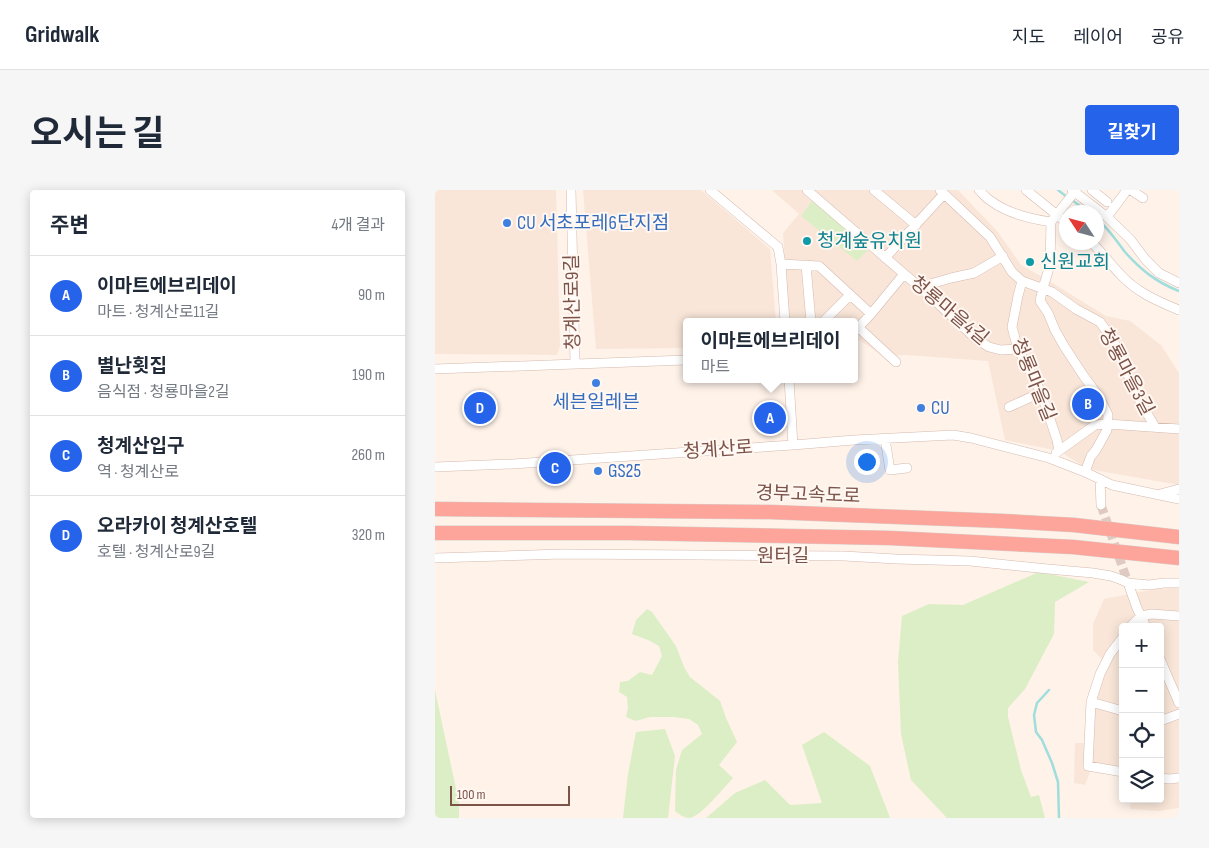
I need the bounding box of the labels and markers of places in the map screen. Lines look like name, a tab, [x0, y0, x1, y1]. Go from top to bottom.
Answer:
place label: CU 서초포레6단지점	[517, 212, 669, 235]
marker: CU 서초포레6단지점	[501, 217, 513, 229]
place label: 청계숲유치원	[817, 230, 922, 253]
marker: 청계숲유치원	[801, 235, 813, 247]
place label: 신원교회	[1040, 251, 1110, 274]
marker: 신원교회	[1024, 256, 1036, 268]
marker: 세븐일레븐	[590, 377, 602, 389]
pin: B	[1072, 385, 1104, 423]
pin: D	[464, 389, 496, 427]
place label: 세븐일레븐	[552, 391, 640, 414]
place label: CU	[931, 397, 950, 420]
pin: A	[754, 399, 786, 437]
marker: CU	[915, 402, 927, 414]
pin: C	[539, 449, 571, 487]
place label: GS25	[608, 460, 641, 483]
marker: GS25	[592, 465, 604, 477]

